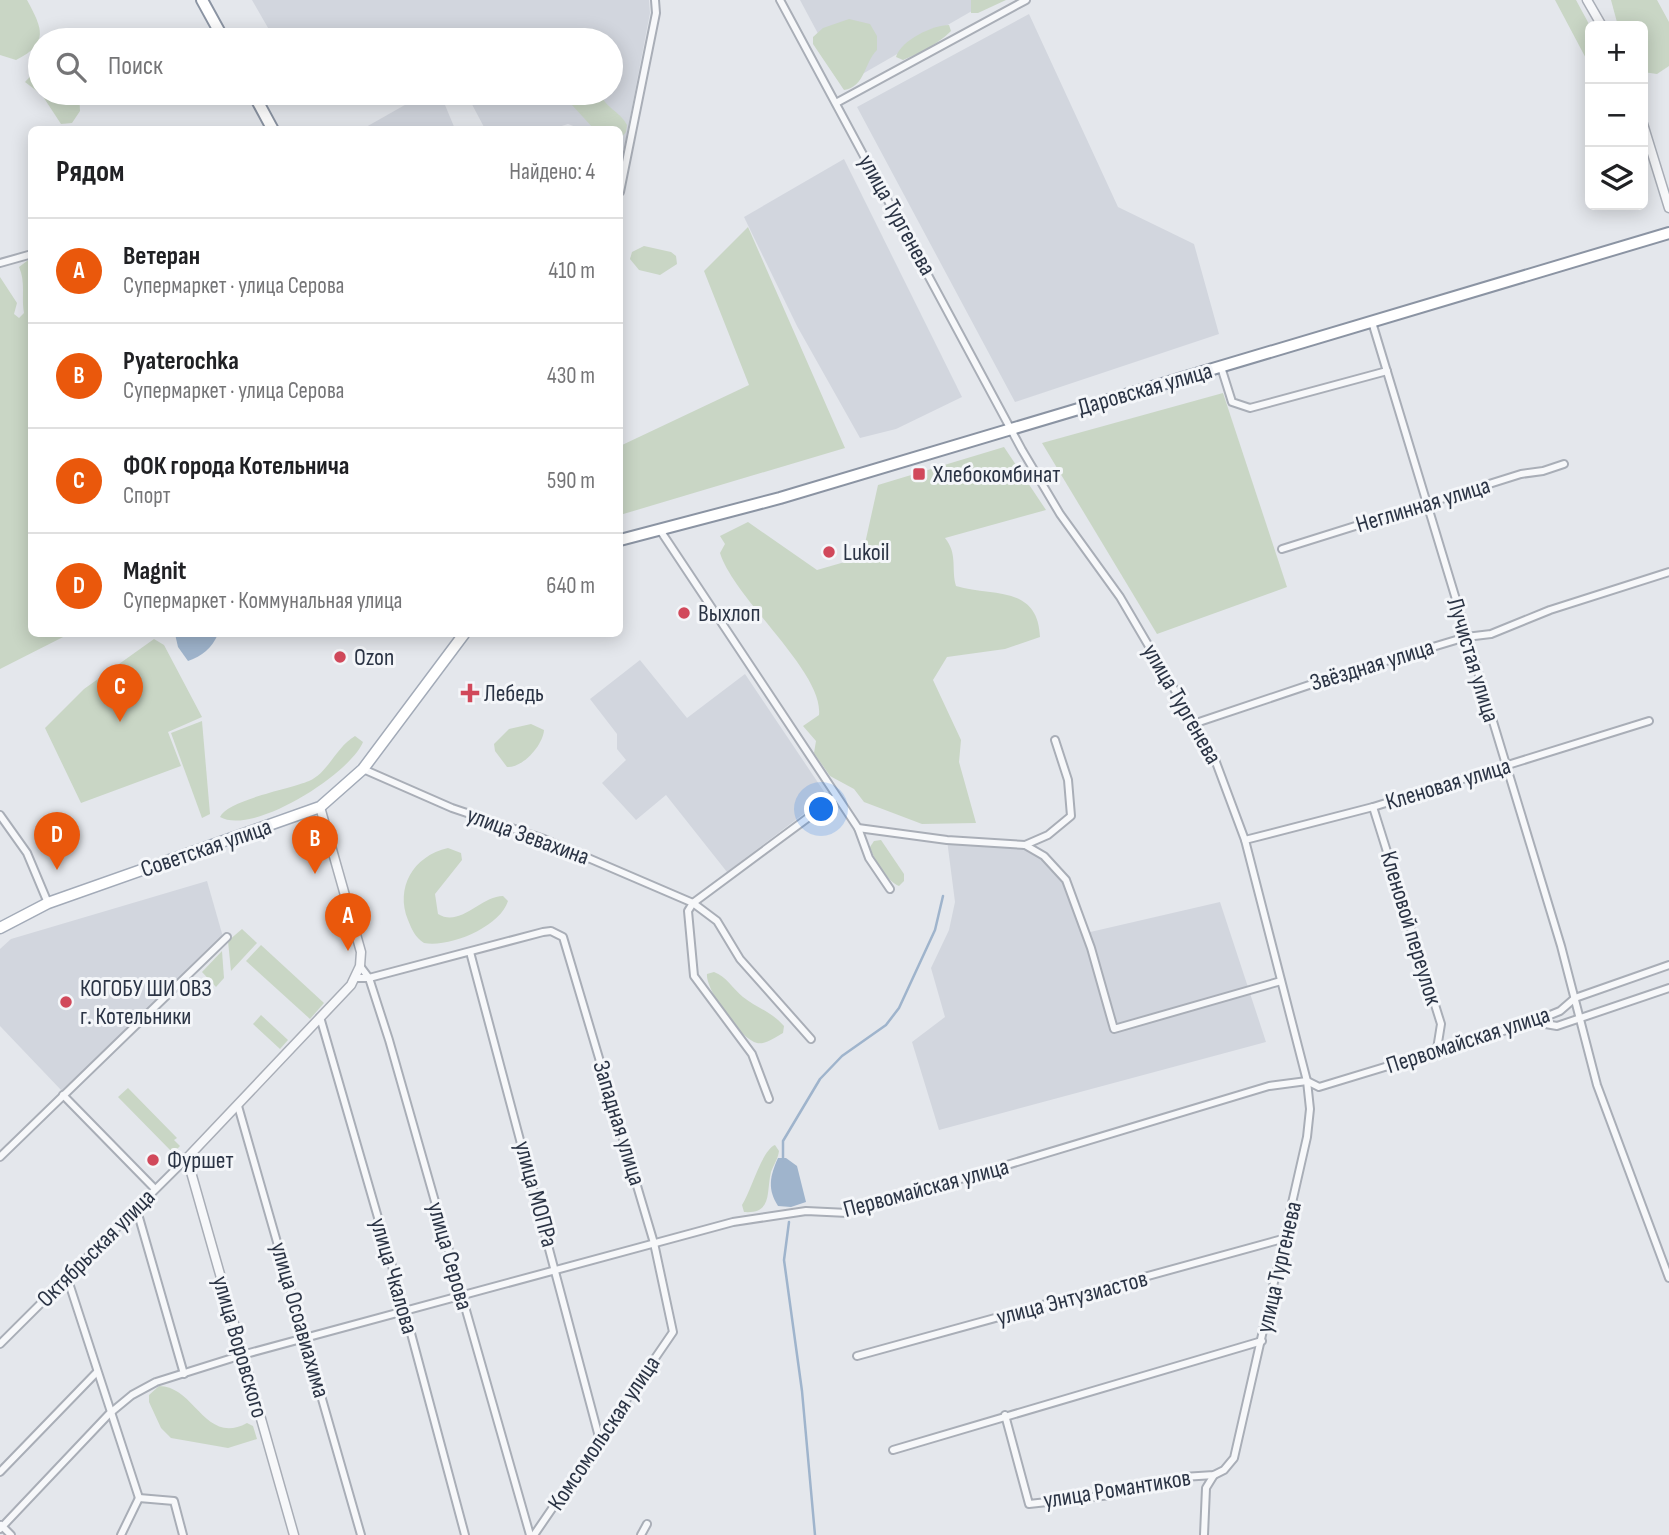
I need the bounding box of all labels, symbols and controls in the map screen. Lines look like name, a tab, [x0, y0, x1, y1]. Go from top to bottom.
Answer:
map controls	[1585, 21, 1648, 210]
button: +	[1585, 21, 1648, 84]
search box	[28, 28, 623, 105]
icon: search	[52, 48, 90, 86]
text: Поиск	[108, 51, 163, 82]
button: −	[1585, 84, 1648, 147]
button: layers	[1585, 147, 1648, 210]
street label: улица Тургенева	[852, 149, 942, 281]
text: Рядом	[56, 154, 124, 190]
text: Найдено: 4	[509, 158, 595, 186]
text: Ветеран	[123, 241, 200, 272]
text: A	[74, 257, 84, 285]
text: 410 m	[549, 257, 595, 285]
text: Супермаркет · улица Серова	[123, 272, 344, 300]
text: Pyaterochka	[123, 346, 239, 377]
street label: Даровская улица	[1074, 356, 1216, 422]
text: B	[74, 362, 84, 390]
text: 430 m	[547, 362, 595, 390]
text: Супермаркет · улица Серова	[123, 377, 344, 405]
text: ФОК города Котельнича	[123, 451, 349, 482]
place label: Хлебокомбинат	[932, 460, 1060, 489]
marker: Хлебокомбинат	[911, 466, 927, 482]
text: C	[73, 467, 85, 495]
text: 590 m	[547, 467, 595, 495]
street label: Неглинная улица	[1352, 471, 1494, 539]
text: Спорт	[123, 482, 170, 510]
place label: Lukoil	[843, 538, 890, 567]
marker: Lukoil	[821, 544, 837, 560]
text: Magnit	[123, 556, 186, 587]
text: D	[73, 572, 85, 600]
text: 640 m	[546, 572, 595, 600]
text: Супермаркет · Коммунальная улица	[123, 587, 402, 615]
street label: Лучистая улица	[1440, 594, 1506, 726]
place label: Выхлоп	[698, 599, 761, 628]
marker: Выхлоп	[676, 605, 692, 621]
street label: Звёздная улица	[1307, 632, 1437, 698]
street label: улица Тургенева	[1136, 639, 1228, 769]
place label: Ozon	[354, 643, 394, 672]
marker: Ozon	[332, 649, 348, 665]
pin: C	[97, 664, 143, 722]
place label: Лебедь	[484, 679, 544, 708]
marker: Лебедь	[462, 685, 478, 701]
street label: Кленовая улица	[1382, 751, 1514, 817]
your location	[804, 792, 838, 826]
street label: улица Зевахина	[463, 800, 593, 872]
pin: D	[34, 812, 80, 870]
street label: Советская улица	[137, 812, 275, 884]
pin: B	[292, 816, 338, 874]
street label: Кленовой переулок	[1374, 848, 1448, 1009]
pin: A	[325, 893, 371, 951]
place label: КОГОБУ ШИ ОВЗ г. Котельники	[80, 974, 212, 1031]
marker: КОГОБУ ШИ ОВЗ г. Котельники	[58, 994, 74, 1010]
street label: Первомайская улица	[1383, 1000, 1553, 1080]
street label: Западная улица	[586, 1057, 652, 1189]
street label: улица МОПРа	[508, 1138, 564, 1250]
place label: Фуршет	[167, 1146, 234, 1175]
marker: Фуршет	[145, 1152, 161, 1168]
street label: Первомайская улица	[840, 1152, 1012, 1224]
street label: Октябрьская улица	[31, 1183, 161, 1313]
street label: улица Серова	[421, 1199, 479, 1313]
street label: улица Тургенева	[1250, 1199, 1308, 1335]
street label: улица Чкалова	[364, 1215, 424, 1337]
street label: улица Осоавиахима	[264, 1239, 336, 1401]
street label: улица Энтузиастов	[993, 1264, 1151, 1332]
street label: улица Воровского	[206, 1273, 274, 1421]
street label: Комсомольская улица	[542, 1350, 666, 1516]
street label: улица Романтиков	[1041, 1463, 1193, 1515]

